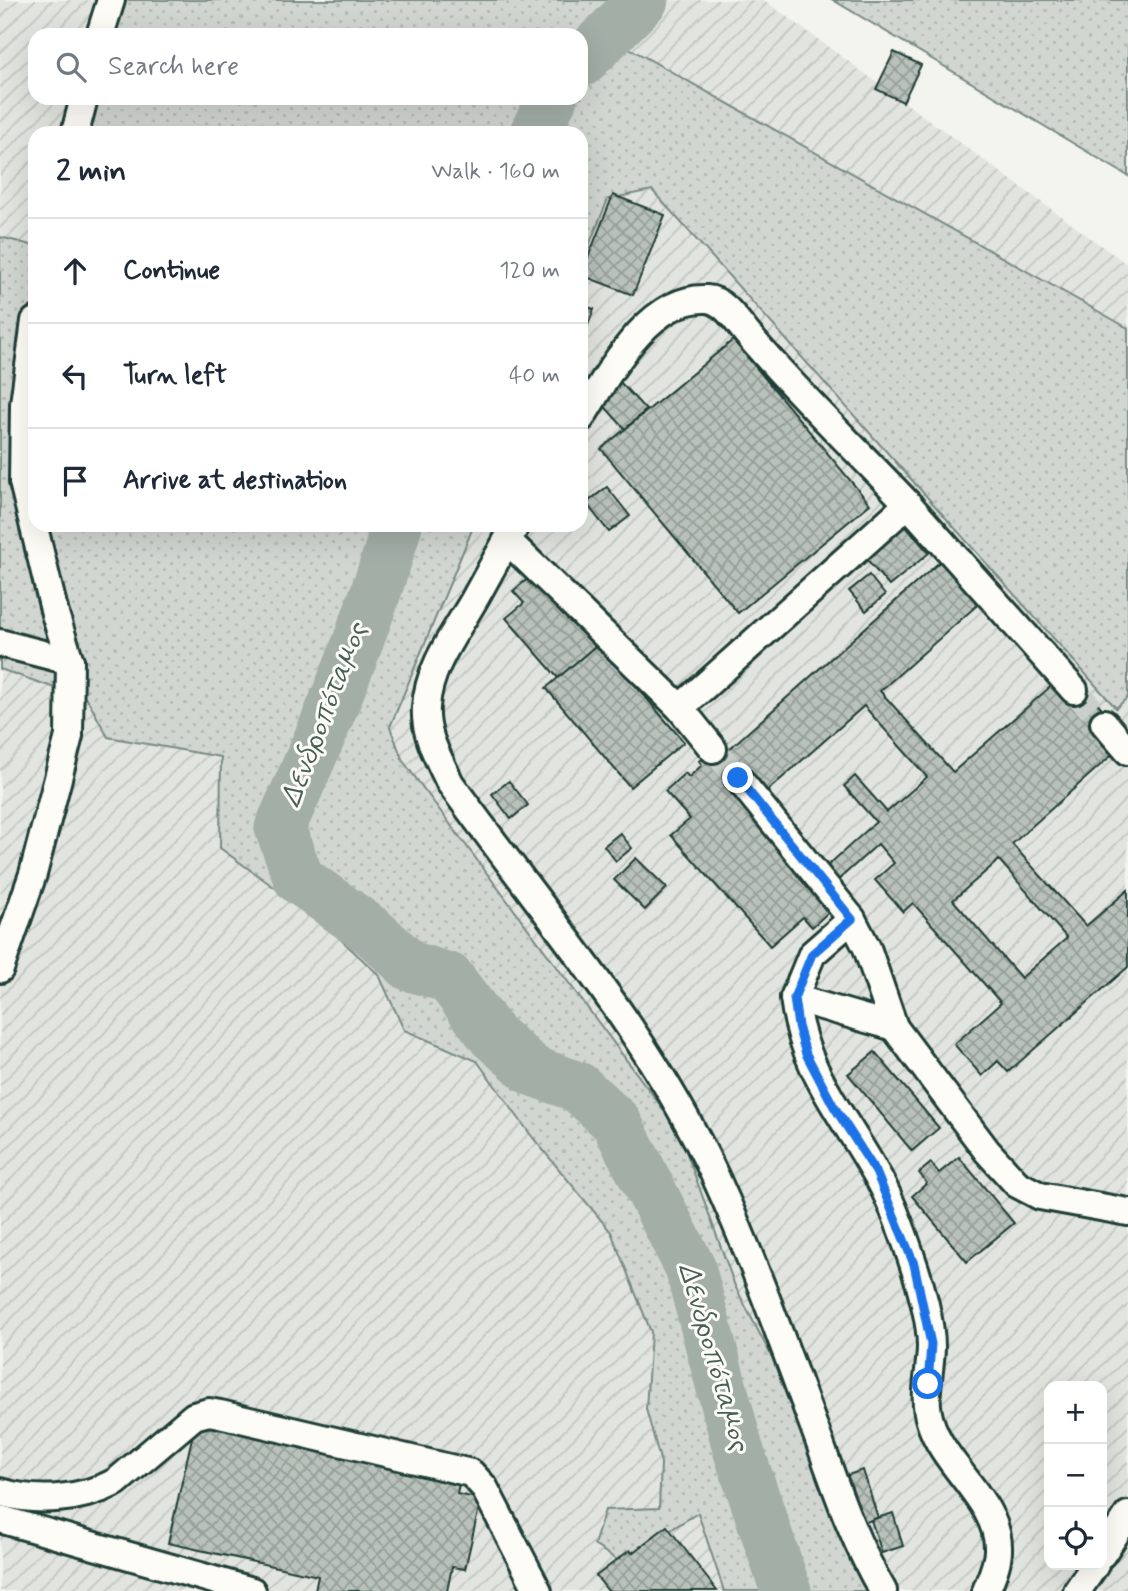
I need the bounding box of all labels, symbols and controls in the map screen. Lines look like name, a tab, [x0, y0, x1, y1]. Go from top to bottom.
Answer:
search box	[28, 28, 588, 105]
icon: search	[52, 48, 90, 86]
text: Search here	[108, 50, 239, 84]
text: 2 min	[56, 152, 126, 191]
text: Walk · 160 m	[431, 157, 560, 187]
icon: ahead	[56, 252, 94, 290]
text: Continue	[123, 254, 220, 288]
text: 120 m	[499, 256, 560, 286]
icon: left	[56, 357, 94, 395]
text: Turn left	[123, 359, 227, 393]
text: 40 m	[509, 361, 560, 391]
icon: arrive	[56, 462, 94, 500]
text: Arrive at destination	[123, 464, 347, 498]
water label: Δενδροπόταμος	[273, 616, 378, 812]
route end	[722, 762, 753, 793]
water label: Δενδροπόταμος	[669, 1259, 758, 1457]
route start	[912, 1368, 943, 1399]
map controls	[1044, 1381, 1107, 1570]
button: +	[1044, 1381, 1107, 1444]
button: −	[1044, 1444, 1107, 1507]
button: locate	[1044, 1507, 1107, 1570]

